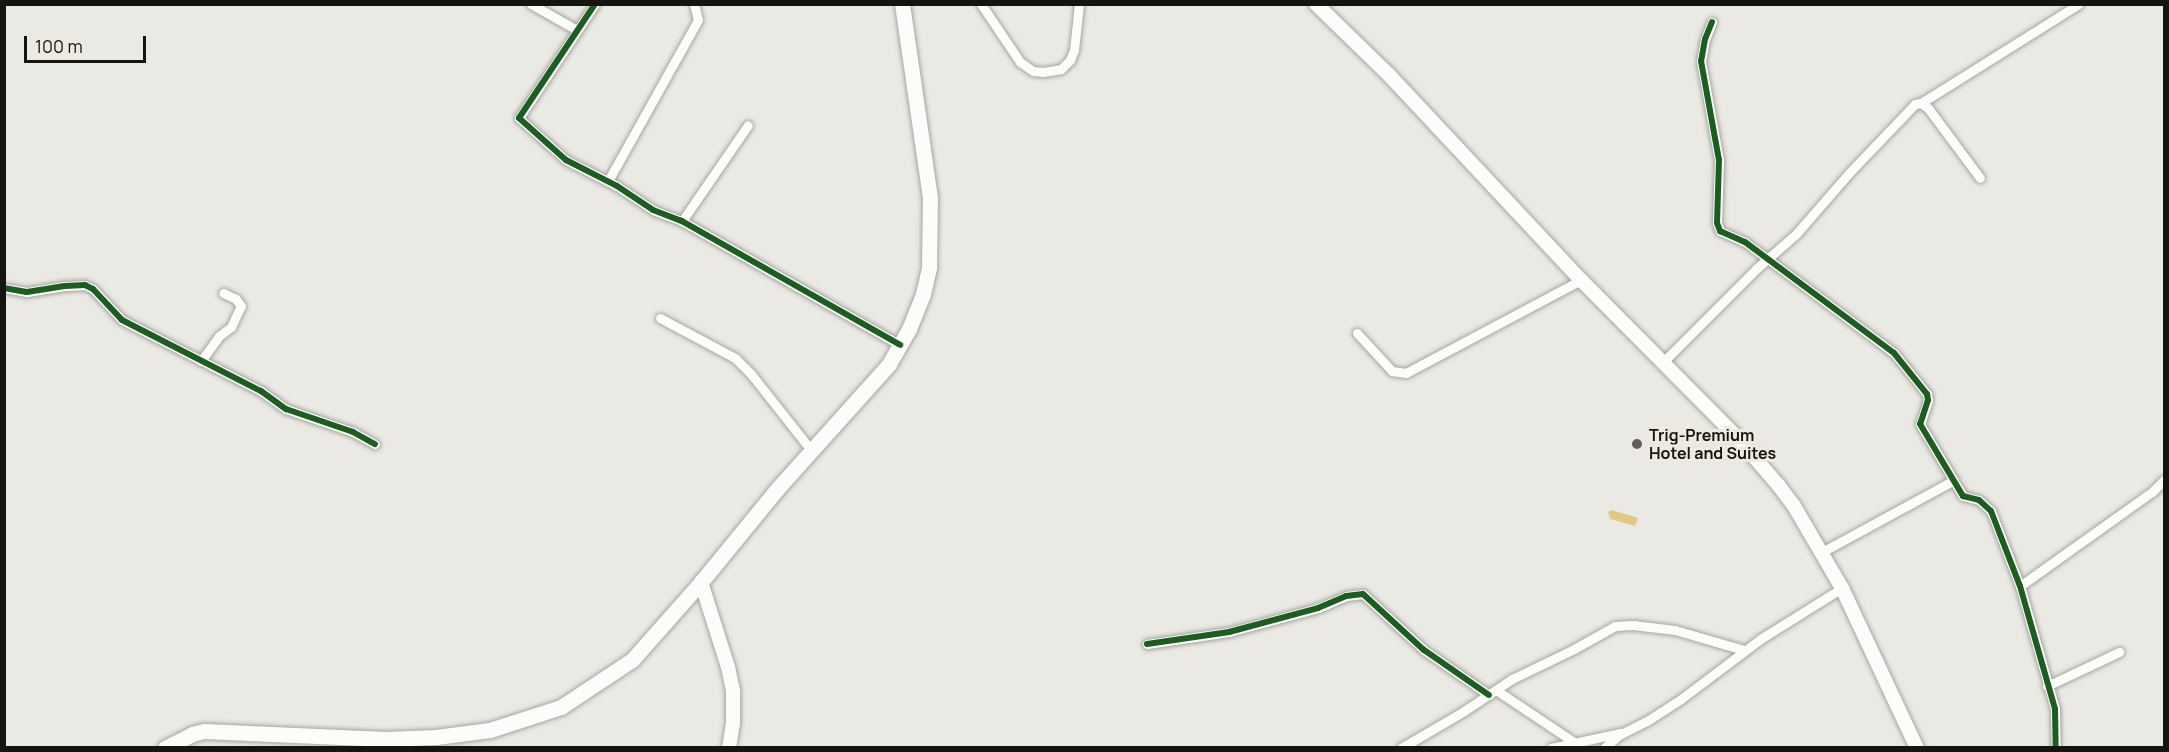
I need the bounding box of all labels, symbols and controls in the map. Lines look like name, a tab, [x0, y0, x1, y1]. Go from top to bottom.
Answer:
scale bar	[27, 24, 148, 62]
text: 100 m	[35, 34, 83, 58]
place label: Trig-Premium Hotel and Suites	[1649, 425, 1776, 463]
marker: Trig-Premium Hotel and Suites	[1630, 437, 1644, 451]

